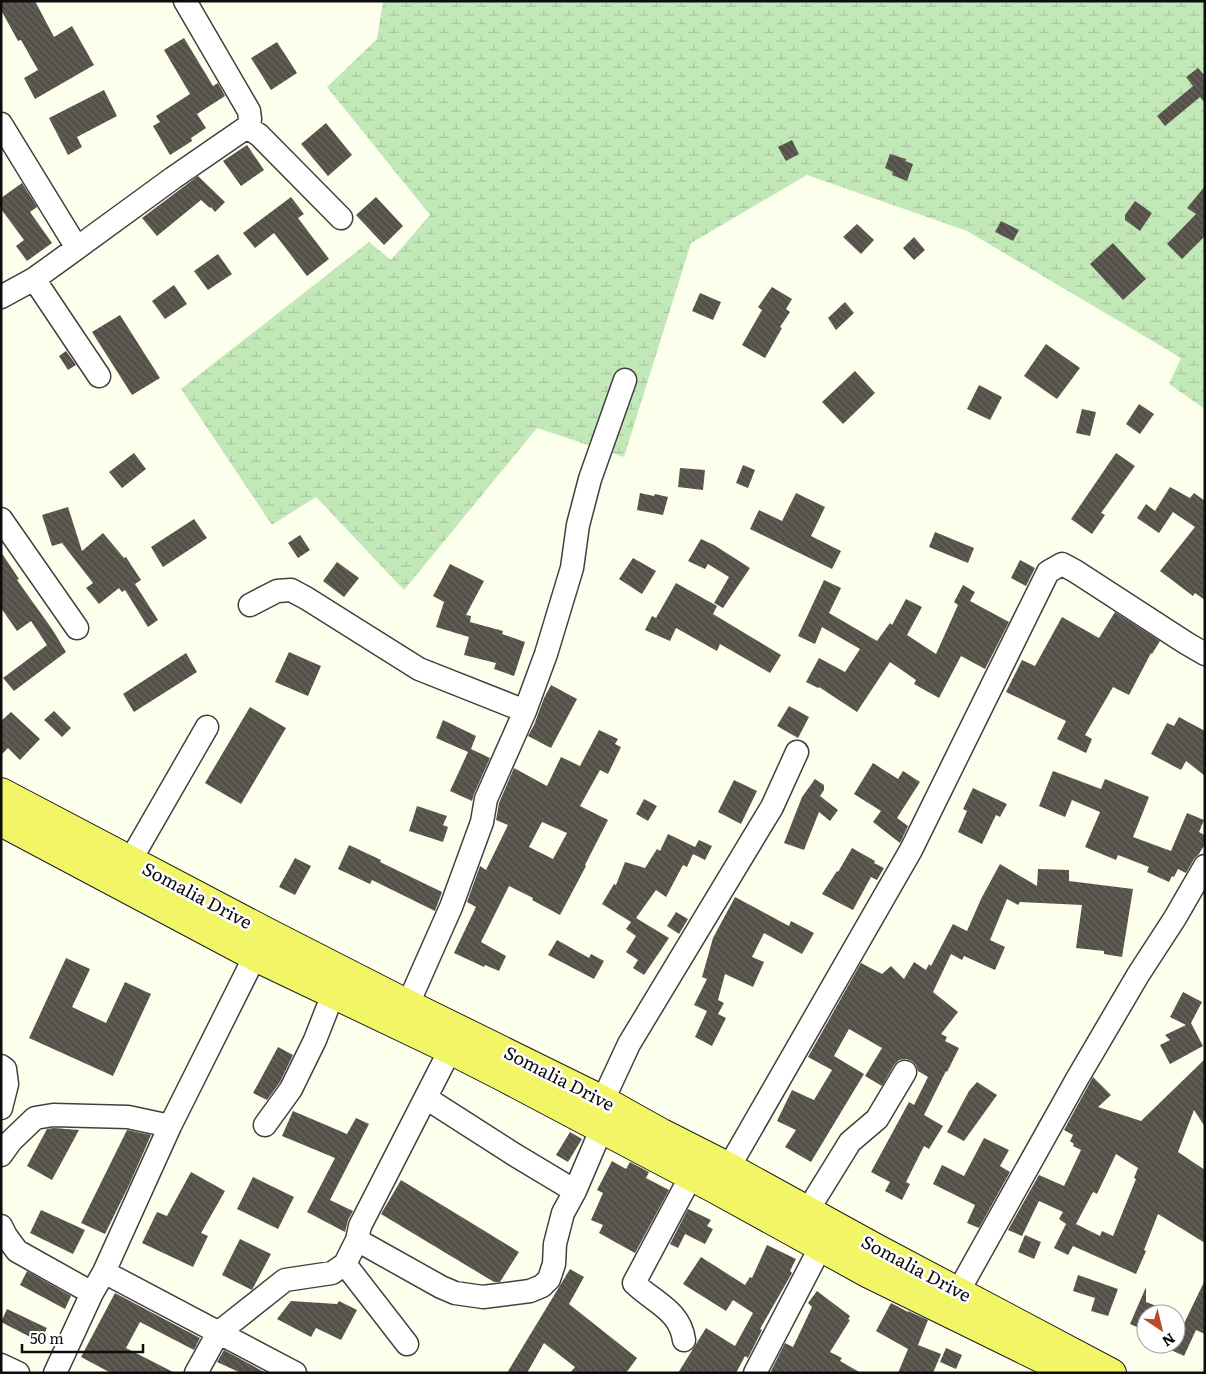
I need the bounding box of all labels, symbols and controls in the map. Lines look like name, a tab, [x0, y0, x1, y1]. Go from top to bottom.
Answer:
street label: Somalia Drive	[138, 854, 257, 935]
street label: Somalia Drive	[500, 1038, 620, 1117]
street label: Somalia Drive	[857, 1227, 976, 1308]
north arrow	[1136, 1304, 1186, 1354]
scale bar	[22, 1322, 144, 1354]
text: 50 m	[30, 1326, 64, 1349]
text: N	[1158, 1329, 1180, 1352]

